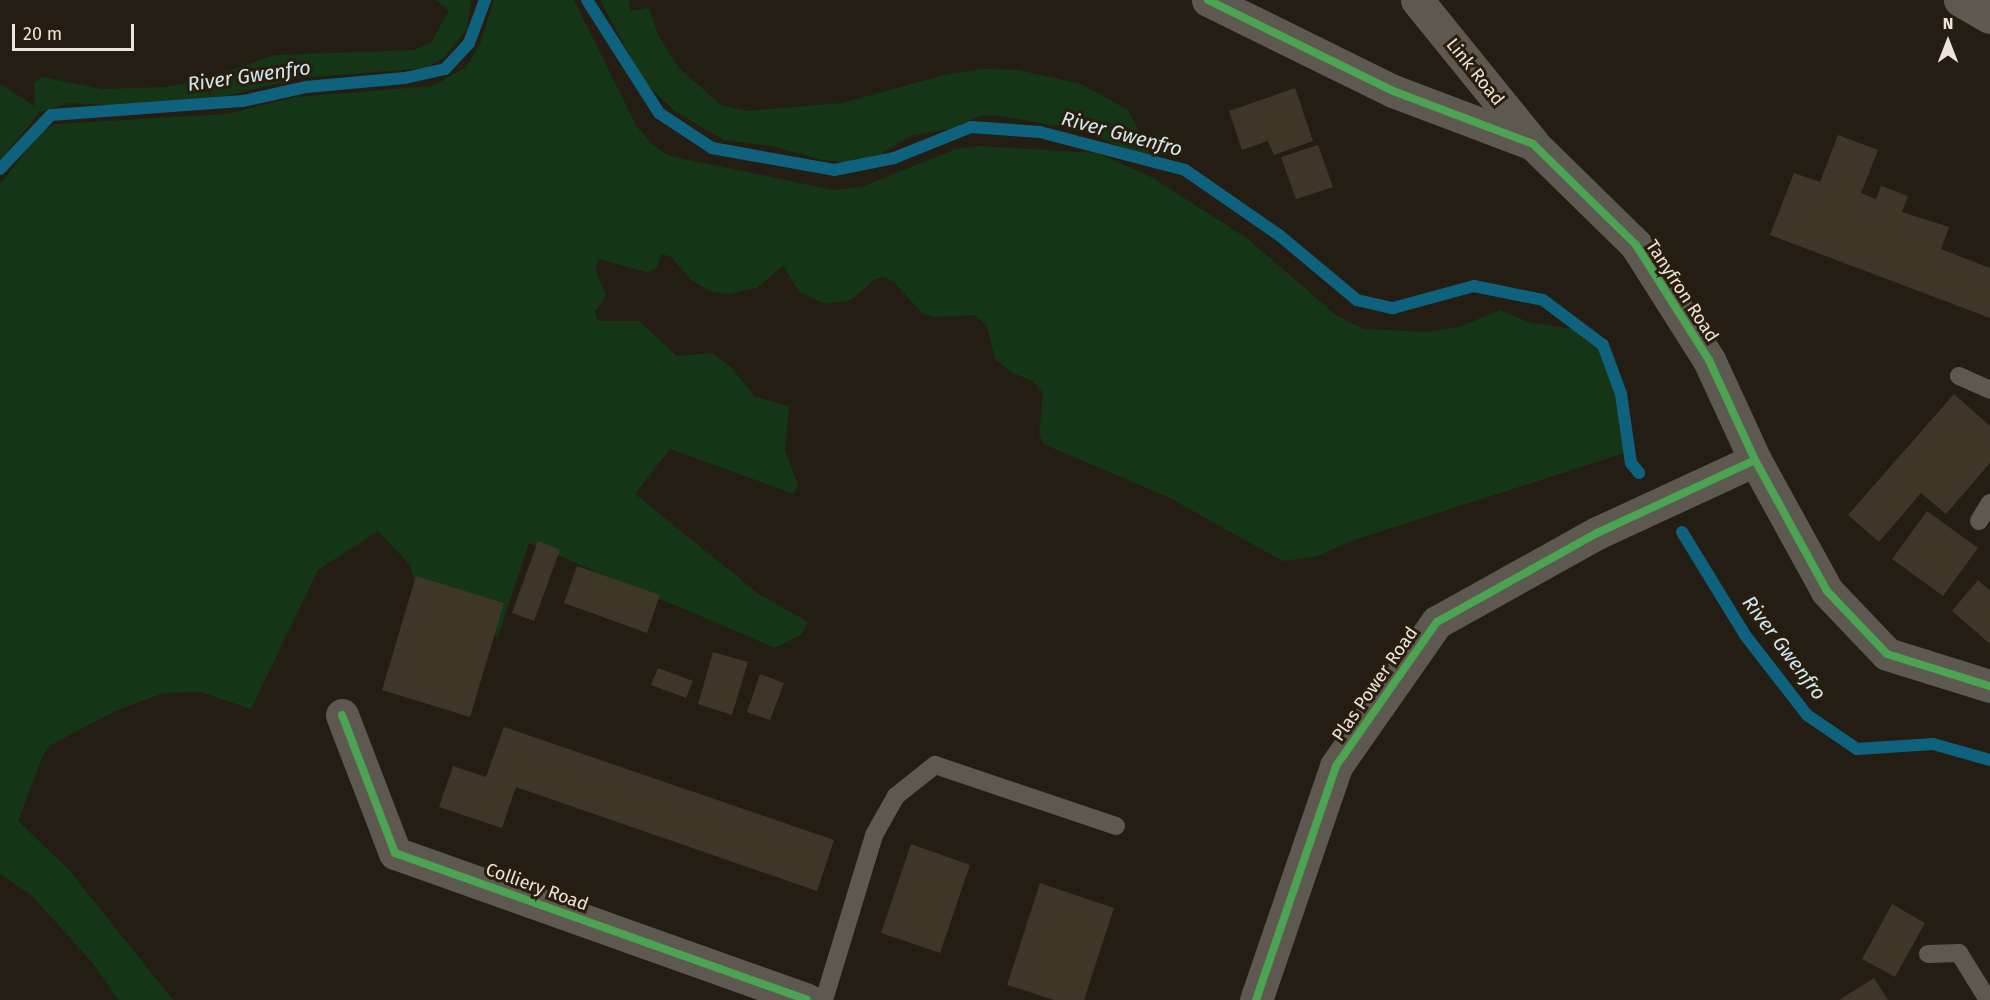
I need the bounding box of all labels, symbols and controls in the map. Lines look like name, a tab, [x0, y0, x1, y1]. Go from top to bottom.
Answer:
scale bar	[15, 12, 136, 50]
north arrow	[1918, 12, 1978, 72]
text: N	[1943, 14, 1953, 33]
text: 20 m	[23, 23, 62, 45]
street label: Link Road	[1441, 34, 1509, 110]
water label: River Gwenfro	[186, 55, 312, 97]
water label: River Gwenfro	[1059, 106, 1185, 162]
street label: Tanyfron Road	[1641, 236, 1723, 346]
water label: River Gwenfro	[1737, 591, 1831, 705]
street label: Plas Power Road	[1328, 623, 1422, 745]
street label: Colliery Road	[483, 858, 591, 916]

